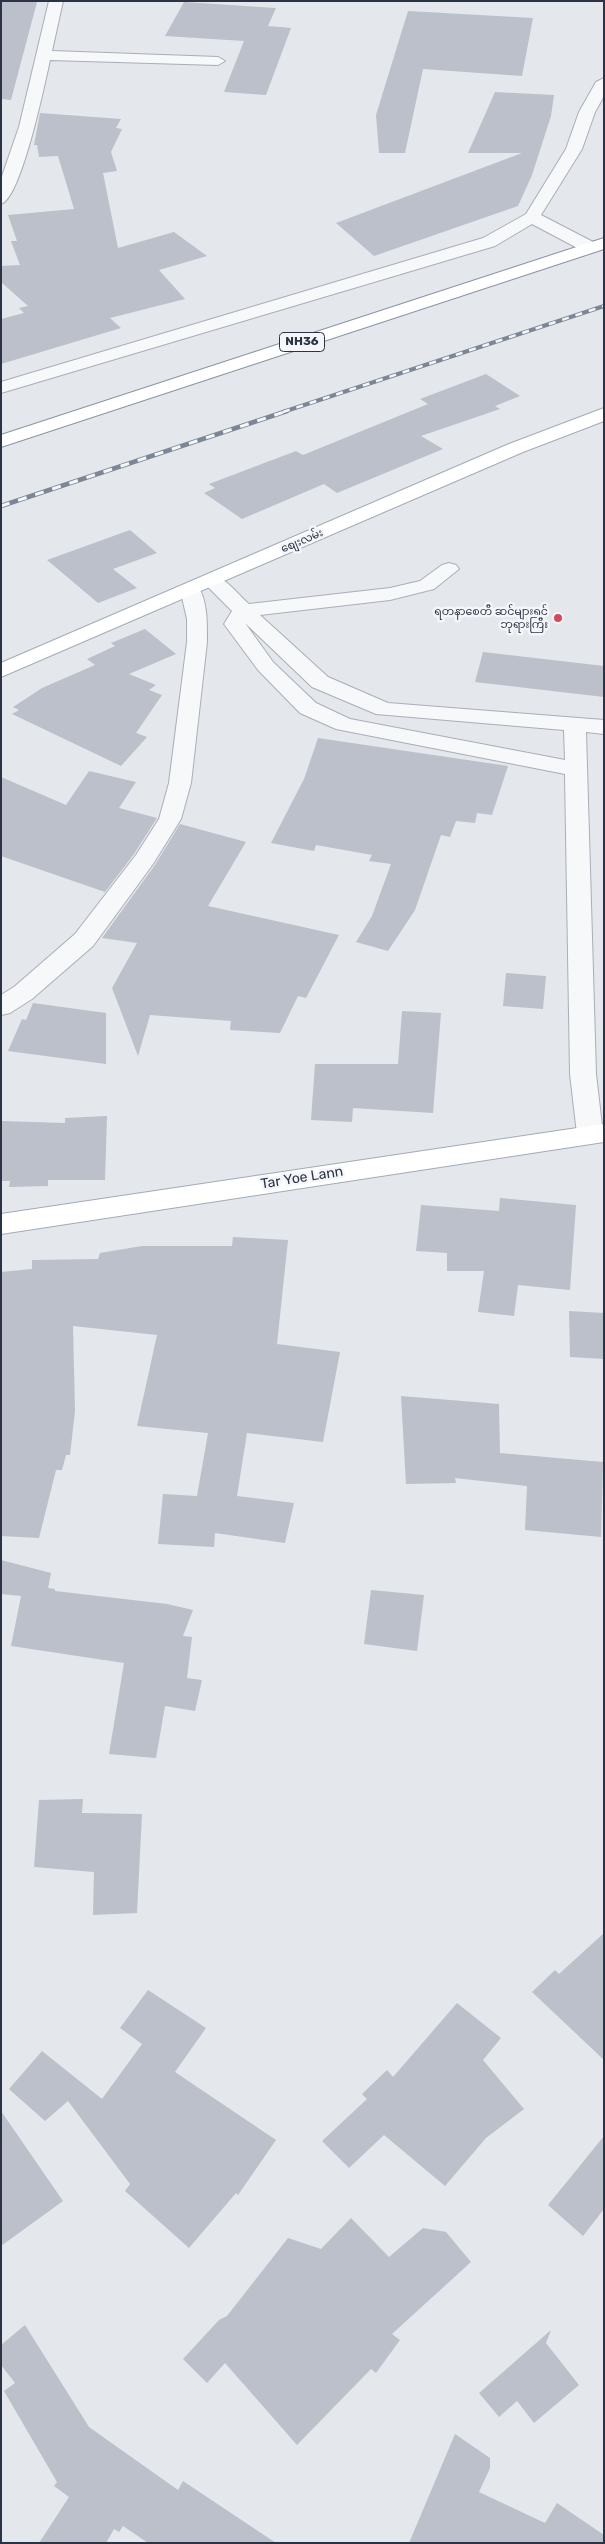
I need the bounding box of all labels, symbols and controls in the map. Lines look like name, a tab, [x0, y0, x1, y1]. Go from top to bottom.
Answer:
road number: NH36	[280, 332, 324, 352]
street label: စျေးလမ်း	[279, 526, 325, 556]
place label: ရတနာစေတီ ဆင်များရှင် ဘုရားကြီး	[434, 605, 548, 631]
marker: ရတနာစေတီ ဆင်များရှင် ဘုရားကြီး	[552, 612, 564, 624]
street label: Tar Yoe Lann	[260, 1163, 344, 1193]

